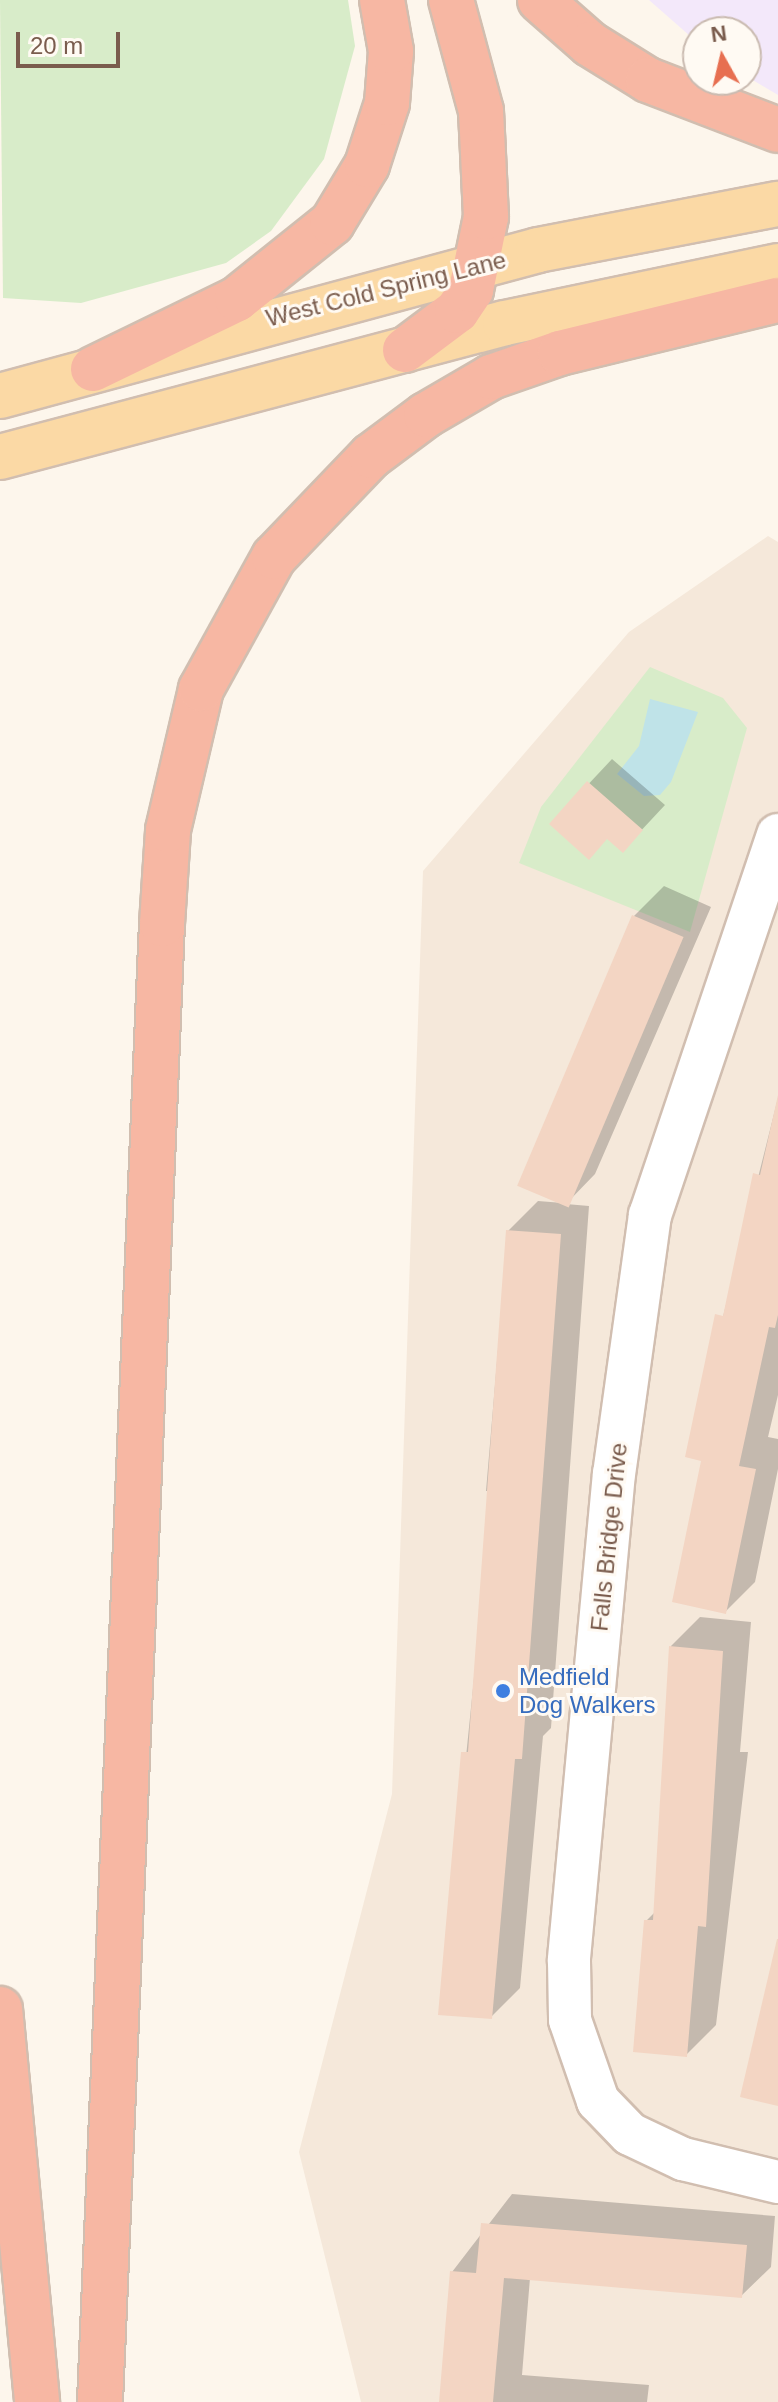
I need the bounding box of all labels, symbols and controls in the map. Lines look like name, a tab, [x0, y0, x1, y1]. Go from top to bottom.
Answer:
scale bar	[20, 16, 124, 66]
north arrow	[682, 16, 762, 96]
text: N	[709, 20, 728, 47]
text: 20 m	[30, 32, 83, 59]
street label: West Cold Spring Lane	[263, 245, 509, 333]
street label: Falls Bridge Drive	[585, 1441, 633, 1633]
place label: Medfield Dog Walkers	[519, 1663, 655, 1719]
marker: Medfield Dog Walkers	[494, 1682, 512, 1700]

